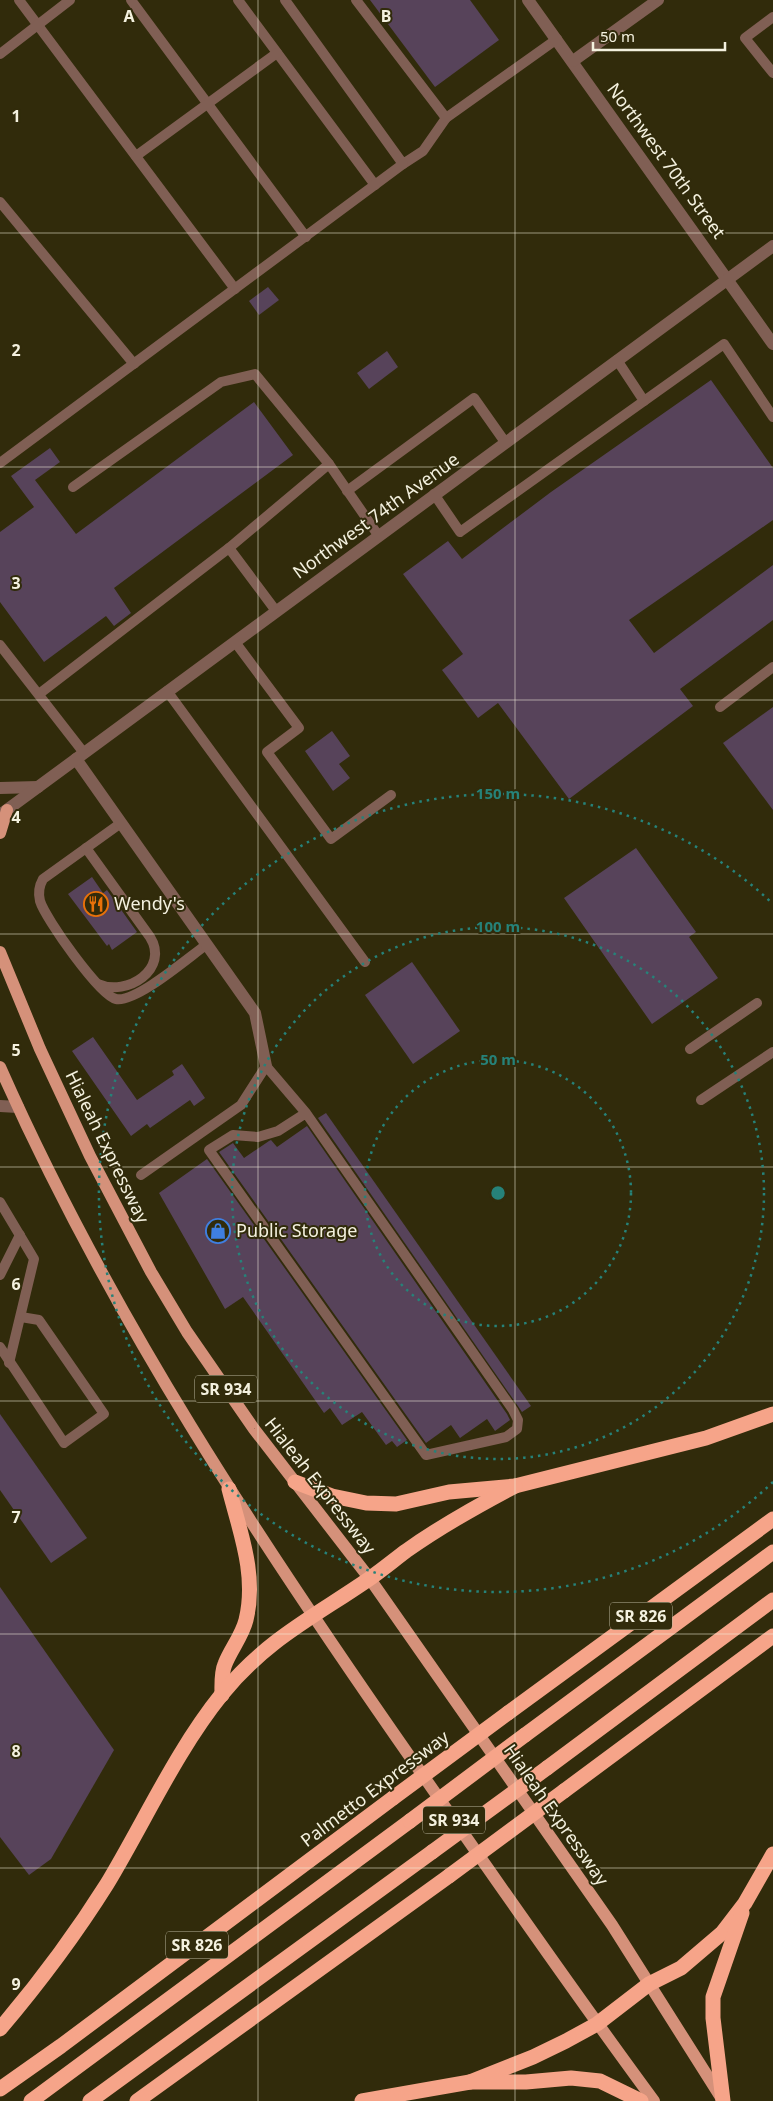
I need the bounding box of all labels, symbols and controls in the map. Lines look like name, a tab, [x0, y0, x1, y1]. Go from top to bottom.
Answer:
text: A	[123, 5, 135, 27]
text: B	[381, 5, 391, 27]
scale bar	[593, 20, 726, 52]
text: 50 m	[600, 26, 635, 46]
street label: Northwest 70th Street	[602, 78, 732, 243]
text: 1	[11, 105, 21, 127]
text: 2	[11, 339, 21, 361]
street label: Northwest 74th Avenue	[288, 447, 463, 584]
text: 3	[11, 572, 21, 594]
text: 150 m	[476, 783, 520, 803]
text: 4	[11, 806, 21, 828]
restaurant icon: Wendy's	[83, 891, 109, 917]
place label: Wendy's	[114, 891, 185, 915]
text: 100 m	[476, 916, 520, 936]
text: 5	[11, 1039, 21, 1061]
text: 50 m	[480, 1049, 516, 1069]
street label: Hialeah Expressway	[60, 1066, 156, 1228]
centre of rings	[489, 1184, 507, 1202]
shop icon: Public Storage	[205, 1218, 231, 1244]
place label: Public Storage	[236, 1218, 357, 1242]
text: 6	[11, 1273, 21, 1295]
road number: SR 934	[195, 1376, 257, 1402]
street label: Hialeah Expressway	[260, 1412, 382, 1559]
text: 7	[11, 1506, 21, 1528]
road number: SR 826	[610, 1602, 672, 1630]
street label: Palmetto Expressway	[295, 1724, 454, 1852]
street label: Hialeah Expressway	[499, 1739, 615, 1890]
text: 8	[11, 1740, 21, 1762]
road number: SR 934	[423, 1806, 485, 1834]
road number: SR 826	[166, 1932, 228, 1958]
text: 9	[11, 1973, 21, 1995]

